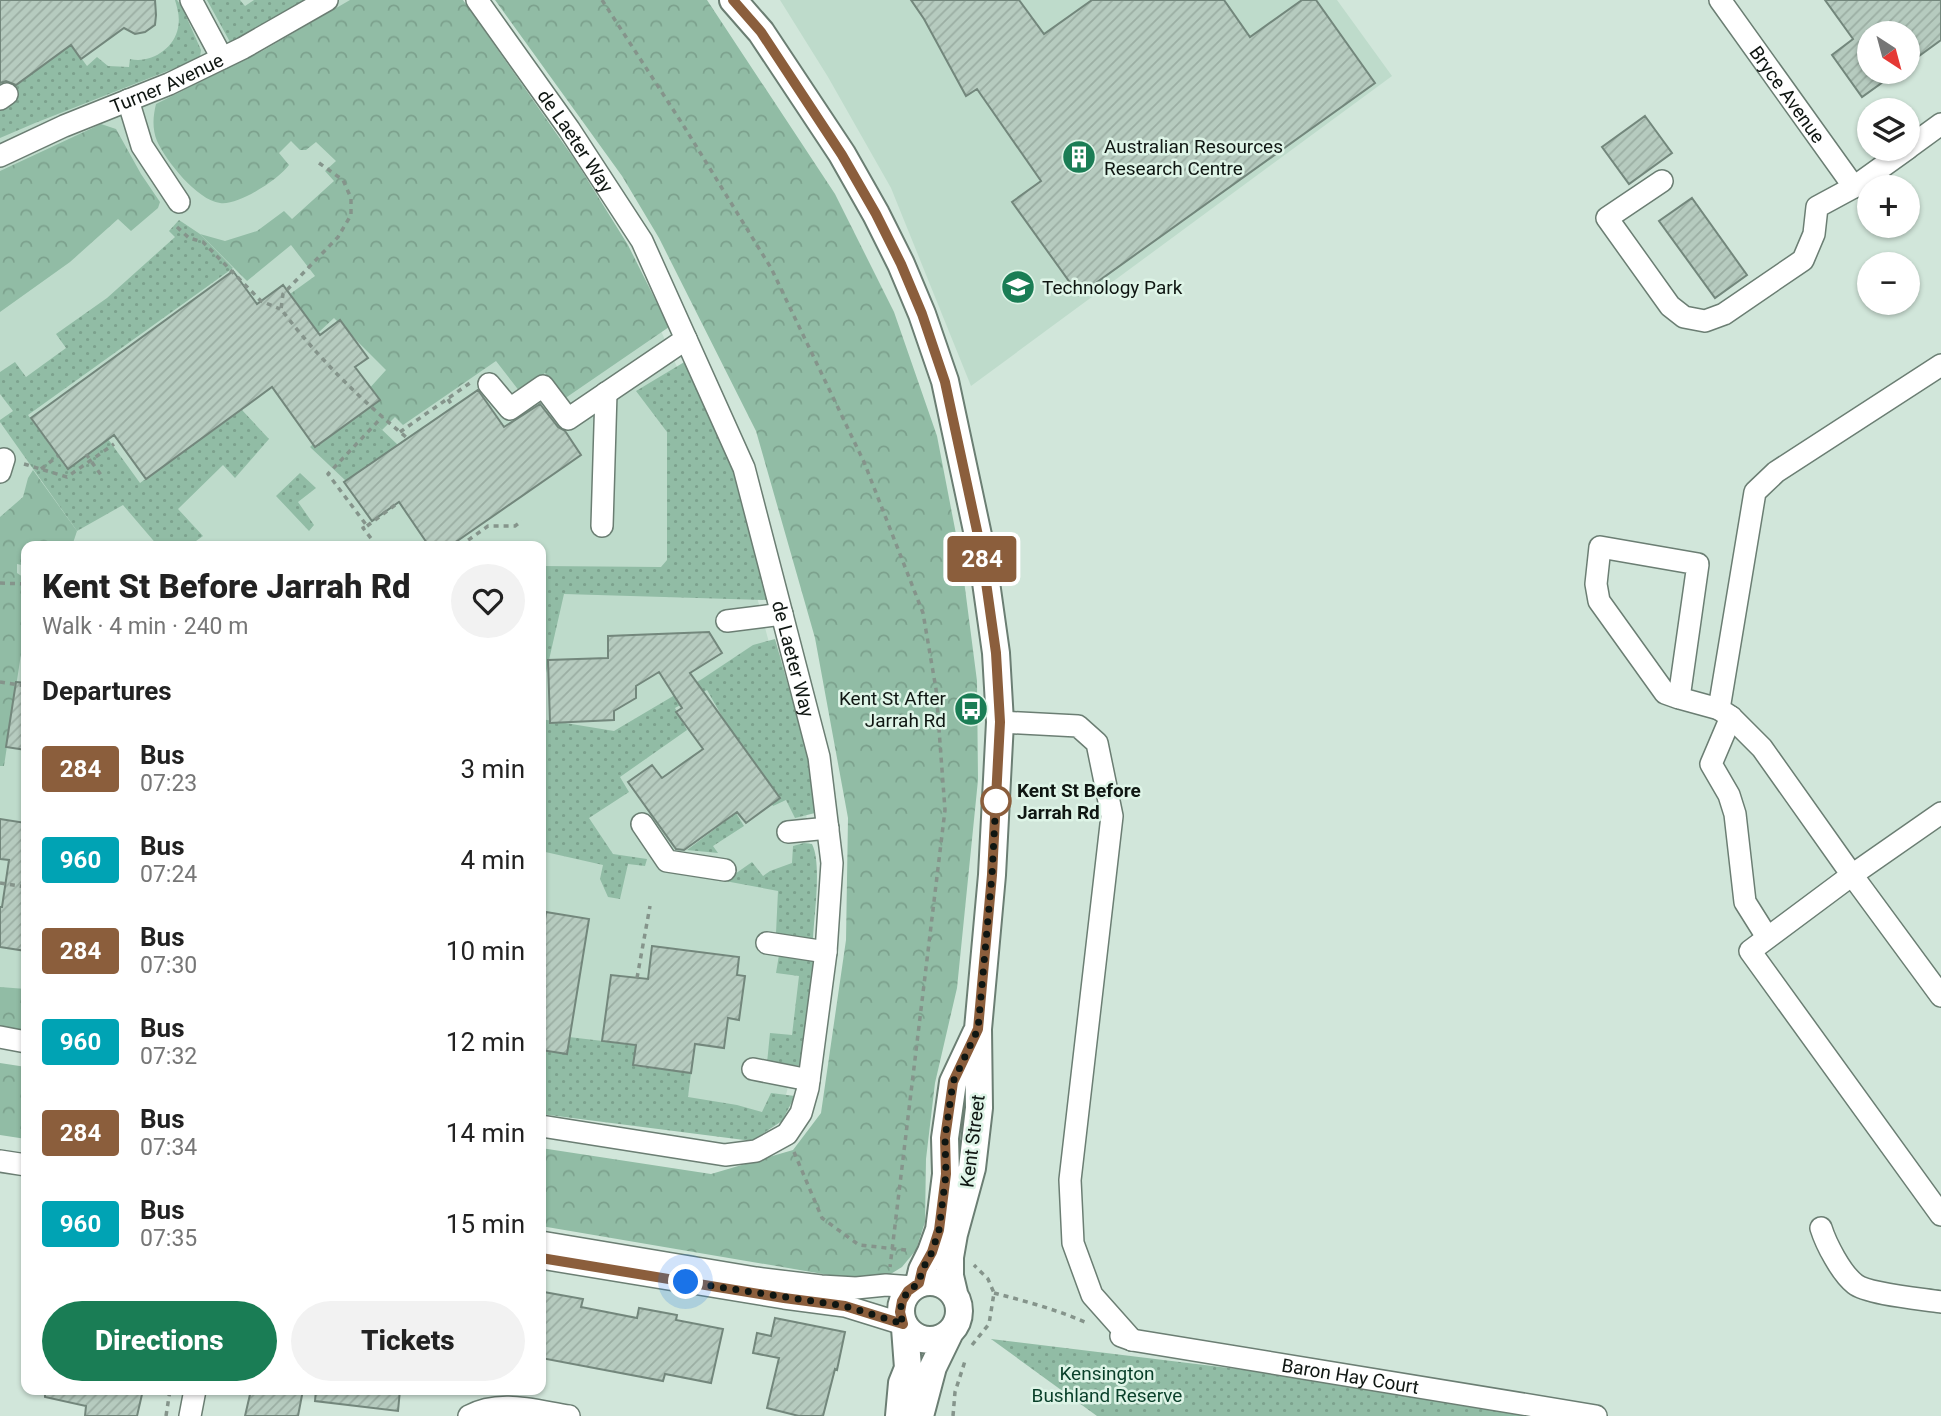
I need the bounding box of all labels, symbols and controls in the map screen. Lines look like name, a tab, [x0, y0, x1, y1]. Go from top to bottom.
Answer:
north arrow	[1857, 21, 1920, 84]
map controls	[1857, 21, 1920, 315]
street label: Bryce Avenue	[1745, 41, 1830, 148]
street label: Turner Avenue	[107, 48, 227, 118]
street label: de Laeter Way	[532, 85, 618, 197]
button: layers	[1857, 98, 1920, 161]
place label: Australian Resources Research Centre	[1104, 135, 1283, 180]
building icon: Australian Resources Research Centre	[1060, 138, 1098, 176]
button: +	[1857, 175, 1920, 238]
button: −	[1857, 252, 1920, 315]
school or university icon: Technology Park	[999, 268, 1037, 306]
place label: Technology Park	[1042, 276, 1183, 299]
line badge: 284	[942, 536, 1022, 582]
text: 284	[961, 545, 1003, 573]
button: heart	[451, 564, 525, 638]
text: Kent St Before Jarrah Rd	[42, 567, 411, 606]
street label: de Laeter Way	[767, 598, 819, 719]
text: Walk · 4 min · 240 m	[42, 613, 248, 640]
text: Departures	[42, 676, 172, 706]
place label: Kent St After Jarrah Rd	[839, 687, 947, 732]
bus stop icon: Kent St After Jarrah Rd	[952, 690, 990, 728]
text: Bus	[140, 740, 185, 770]
text: 3 min	[460, 754, 525, 784]
text: 284	[60, 755, 101, 783]
text: 07:23	[140, 770, 197, 797]
place label: Kent St Before Jarrah Rd	[1017, 779, 1141, 824]
marker: Kent St Before Jarrah Rd	[981, 786, 1011, 816]
text: Bus	[140, 831, 185, 861]
text: 4 min	[460, 845, 525, 875]
text: 960	[60, 846, 101, 874]
text: 07:24	[140, 861, 197, 888]
text: Bus	[140, 922, 185, 952]
text: 10 min	[446, 936, 525, 966]
text: 284	[60, 937, 101, 965]
text: 07:30	[140, 952, 197, 979]
text: Bus	[140, 1013, 185, 1043]
text: 12 min	[446, 1027, 525, 1057]
text: 960	[60, 1028, 101, 1056]
text: 07:32	[140, 1043, 197, 1070]
street label: Kent Street	[955, 1093, 990, 1189]
text: Bus	[140, 1104, 185, 1134]
text: 14 min	[446, 1118, 525, 1148]
text: 284	[60, 1119, 101, 1147]
text: 07:34	[140, 1134, 197, 1161]
text: Bus	[140, 1195, 185, 1225]
text: 15 min	[446, 1209, 525, 1239]
text: 960	[60, 1210, 101, 1238]
text: 07:35	[140, 1225, 197, 1252]
your location	[668, 1264, 703, 1299]
button: Directions	[42, 1301, 277, 1381]
button: Tickets	[291, 1301, 525, 1381]
street label: Baron Hay Court	[1280, 1354, 1421, 1399]
park label: Kensington Bushland Reserve	[1032, 1362, 1182, 1407]

